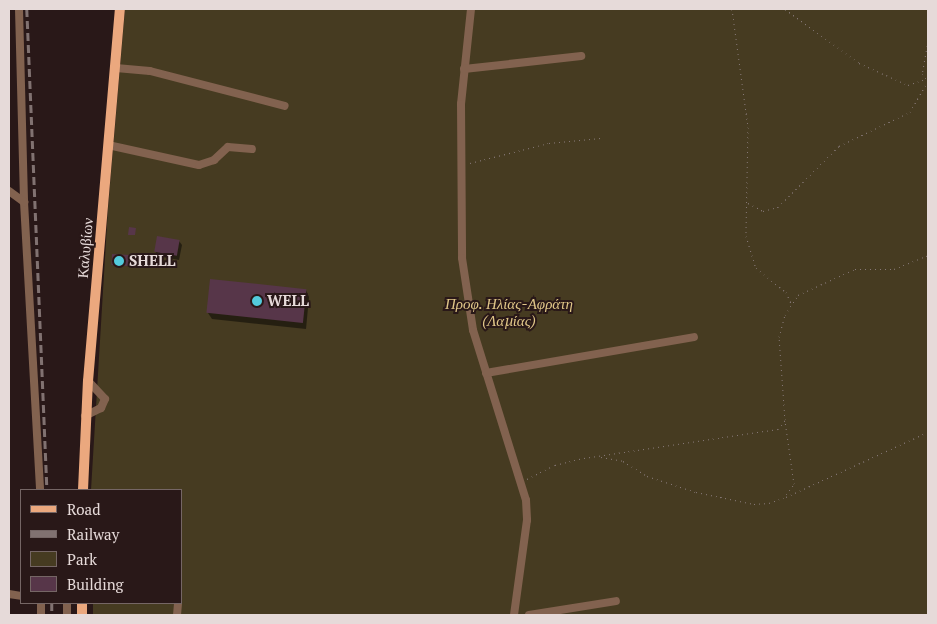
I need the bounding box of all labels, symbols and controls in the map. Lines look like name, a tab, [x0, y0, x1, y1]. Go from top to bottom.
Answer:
street label: Καλυβίων	[73, 217, 97, 279]
place label: SHELL	[129, 252, 175, 270]
marker: SHELL	[113, 255, 125, 267]
place label: WELL	[267, 292, 309, 310]
park label: Προφ. Ηλίας-Αφράτη (Λαμίας)	[445, 294, 573, 329]
marker: WELL	[251, 295, 263, 307]
legend	[20, 489, 182, 604]
text: Road	[67, 499, 100, 519]
text: Railway	[67, 524, 119, 544]
text: Park	[67, 549, 97, 569]
text: Building	[67, 574, 124, 594]

